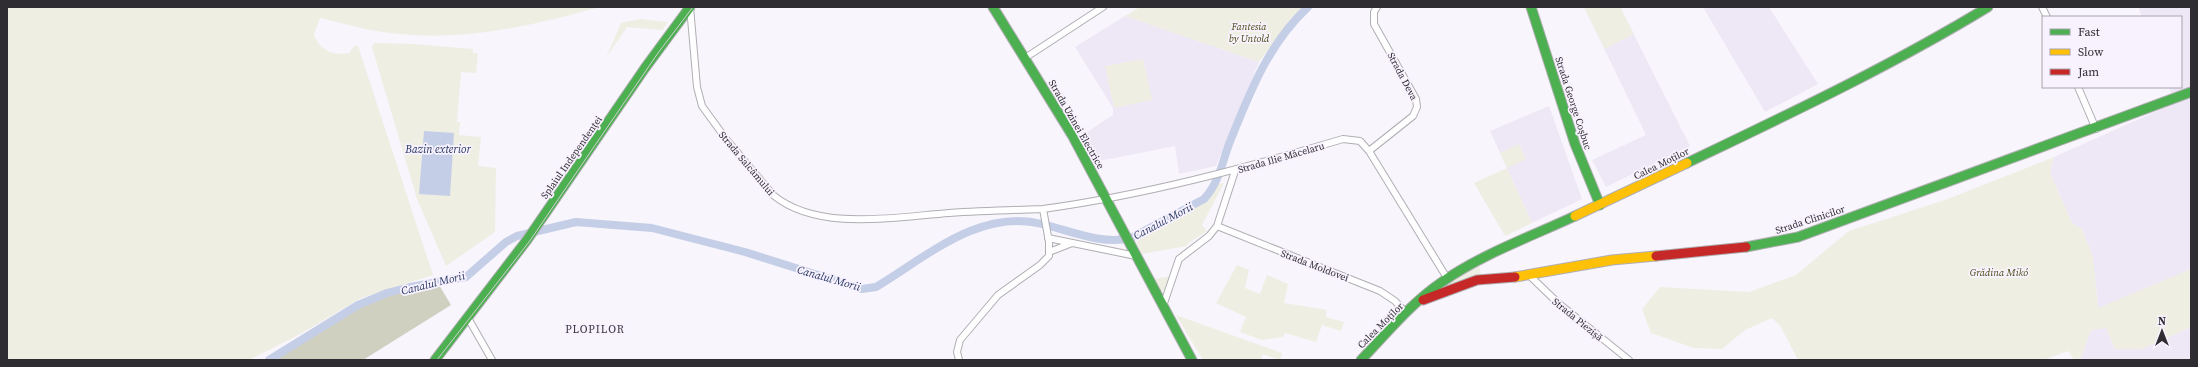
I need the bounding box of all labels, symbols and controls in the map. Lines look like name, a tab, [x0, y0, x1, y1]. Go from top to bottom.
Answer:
legend	[2042, 16, 2182, 88]
park label: Fantesia by Untold	[1229, 20, 1270, 45]
text: Fast	[2078, 24, 2100, 40]
text: Slow	[2078, 44, 2104, 60]
street label: Strada Deva	[1384, 50, 1421, 103]
street label: Strada George Coșbuc	[1552, 55, 1595, 151]
text: Jam	[2077, 64, 2099, 80]
street label: Strada Uzinei Electrice	[1046, 77, 1107, 171]
street label: Splaiul Independenței	[538, 113, 605, 201]
street label: Strada Salcâmului	[716, 128, 777, 198]
street label: Strada Ilie Măcelaru	[1236, 139, 1326, 176]
water label: Bazin exterior	[404, 142, 471, 157]
street label: Calea Moților	[1631, 144, 1692, 182]
water label: Canalul Morii	[1131, 199, 1196, 243]
street label: Strada Clinicilor	[1774, 202, 1847, 237]
street label: Strada Moldovei	[1279, 247, 1351, 284]
water label: Canalul Morii	[795, 262, 863, 295]
park label: Grădina Mikó	[1970, 266, 2028, 279]
water label: Canalul Morii	[400, 268, 467, 299]
street label: Strada Piezișă	[1550, 295, 1606, 344]
street label: Calea Moților	[1355, 299, 1407, 351]
north arrow	[2142, 311, 2182, 351]
text: N	[2158, 314, 2166, 329]
district label: PLOPILOR	[565, 322, 625, 337]

